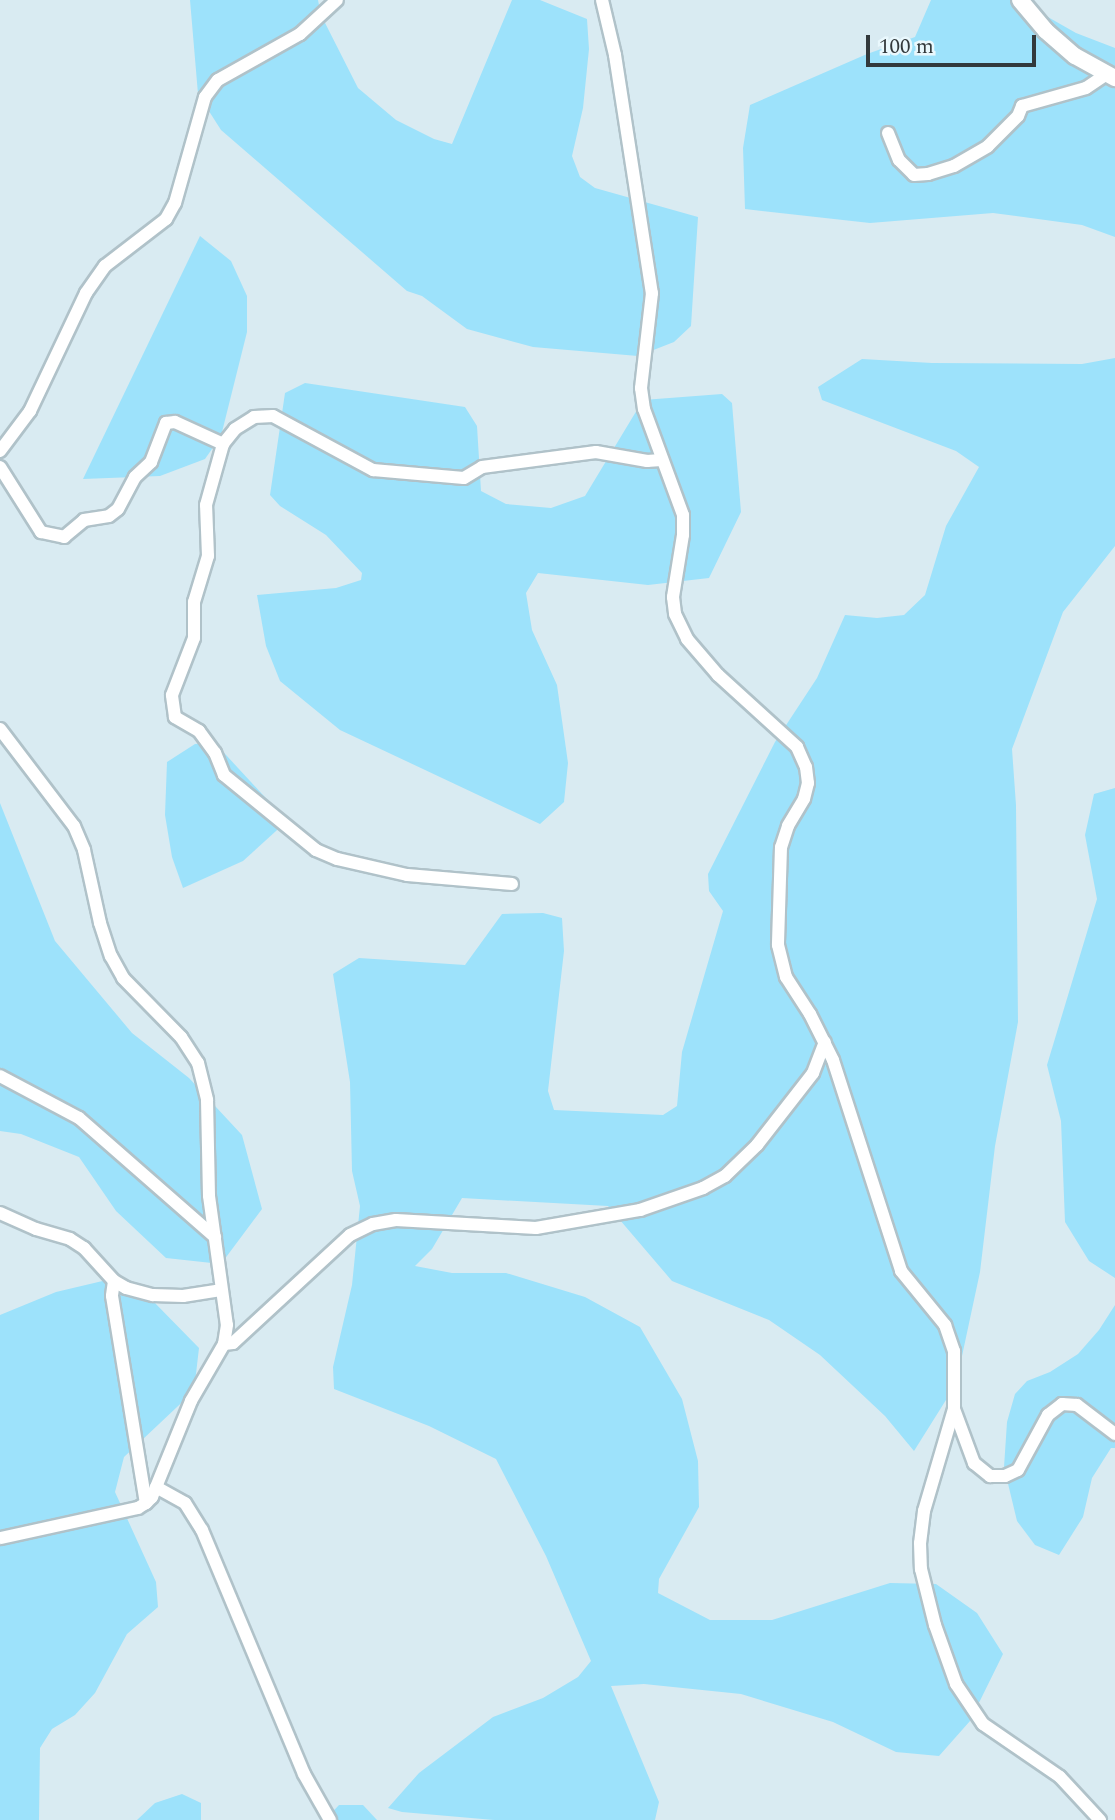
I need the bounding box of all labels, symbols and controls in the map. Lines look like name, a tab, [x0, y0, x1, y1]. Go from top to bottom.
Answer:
scale bar	[870, 21, 1040, 65]
text: 100 m	[879, 31, 934, 63]

